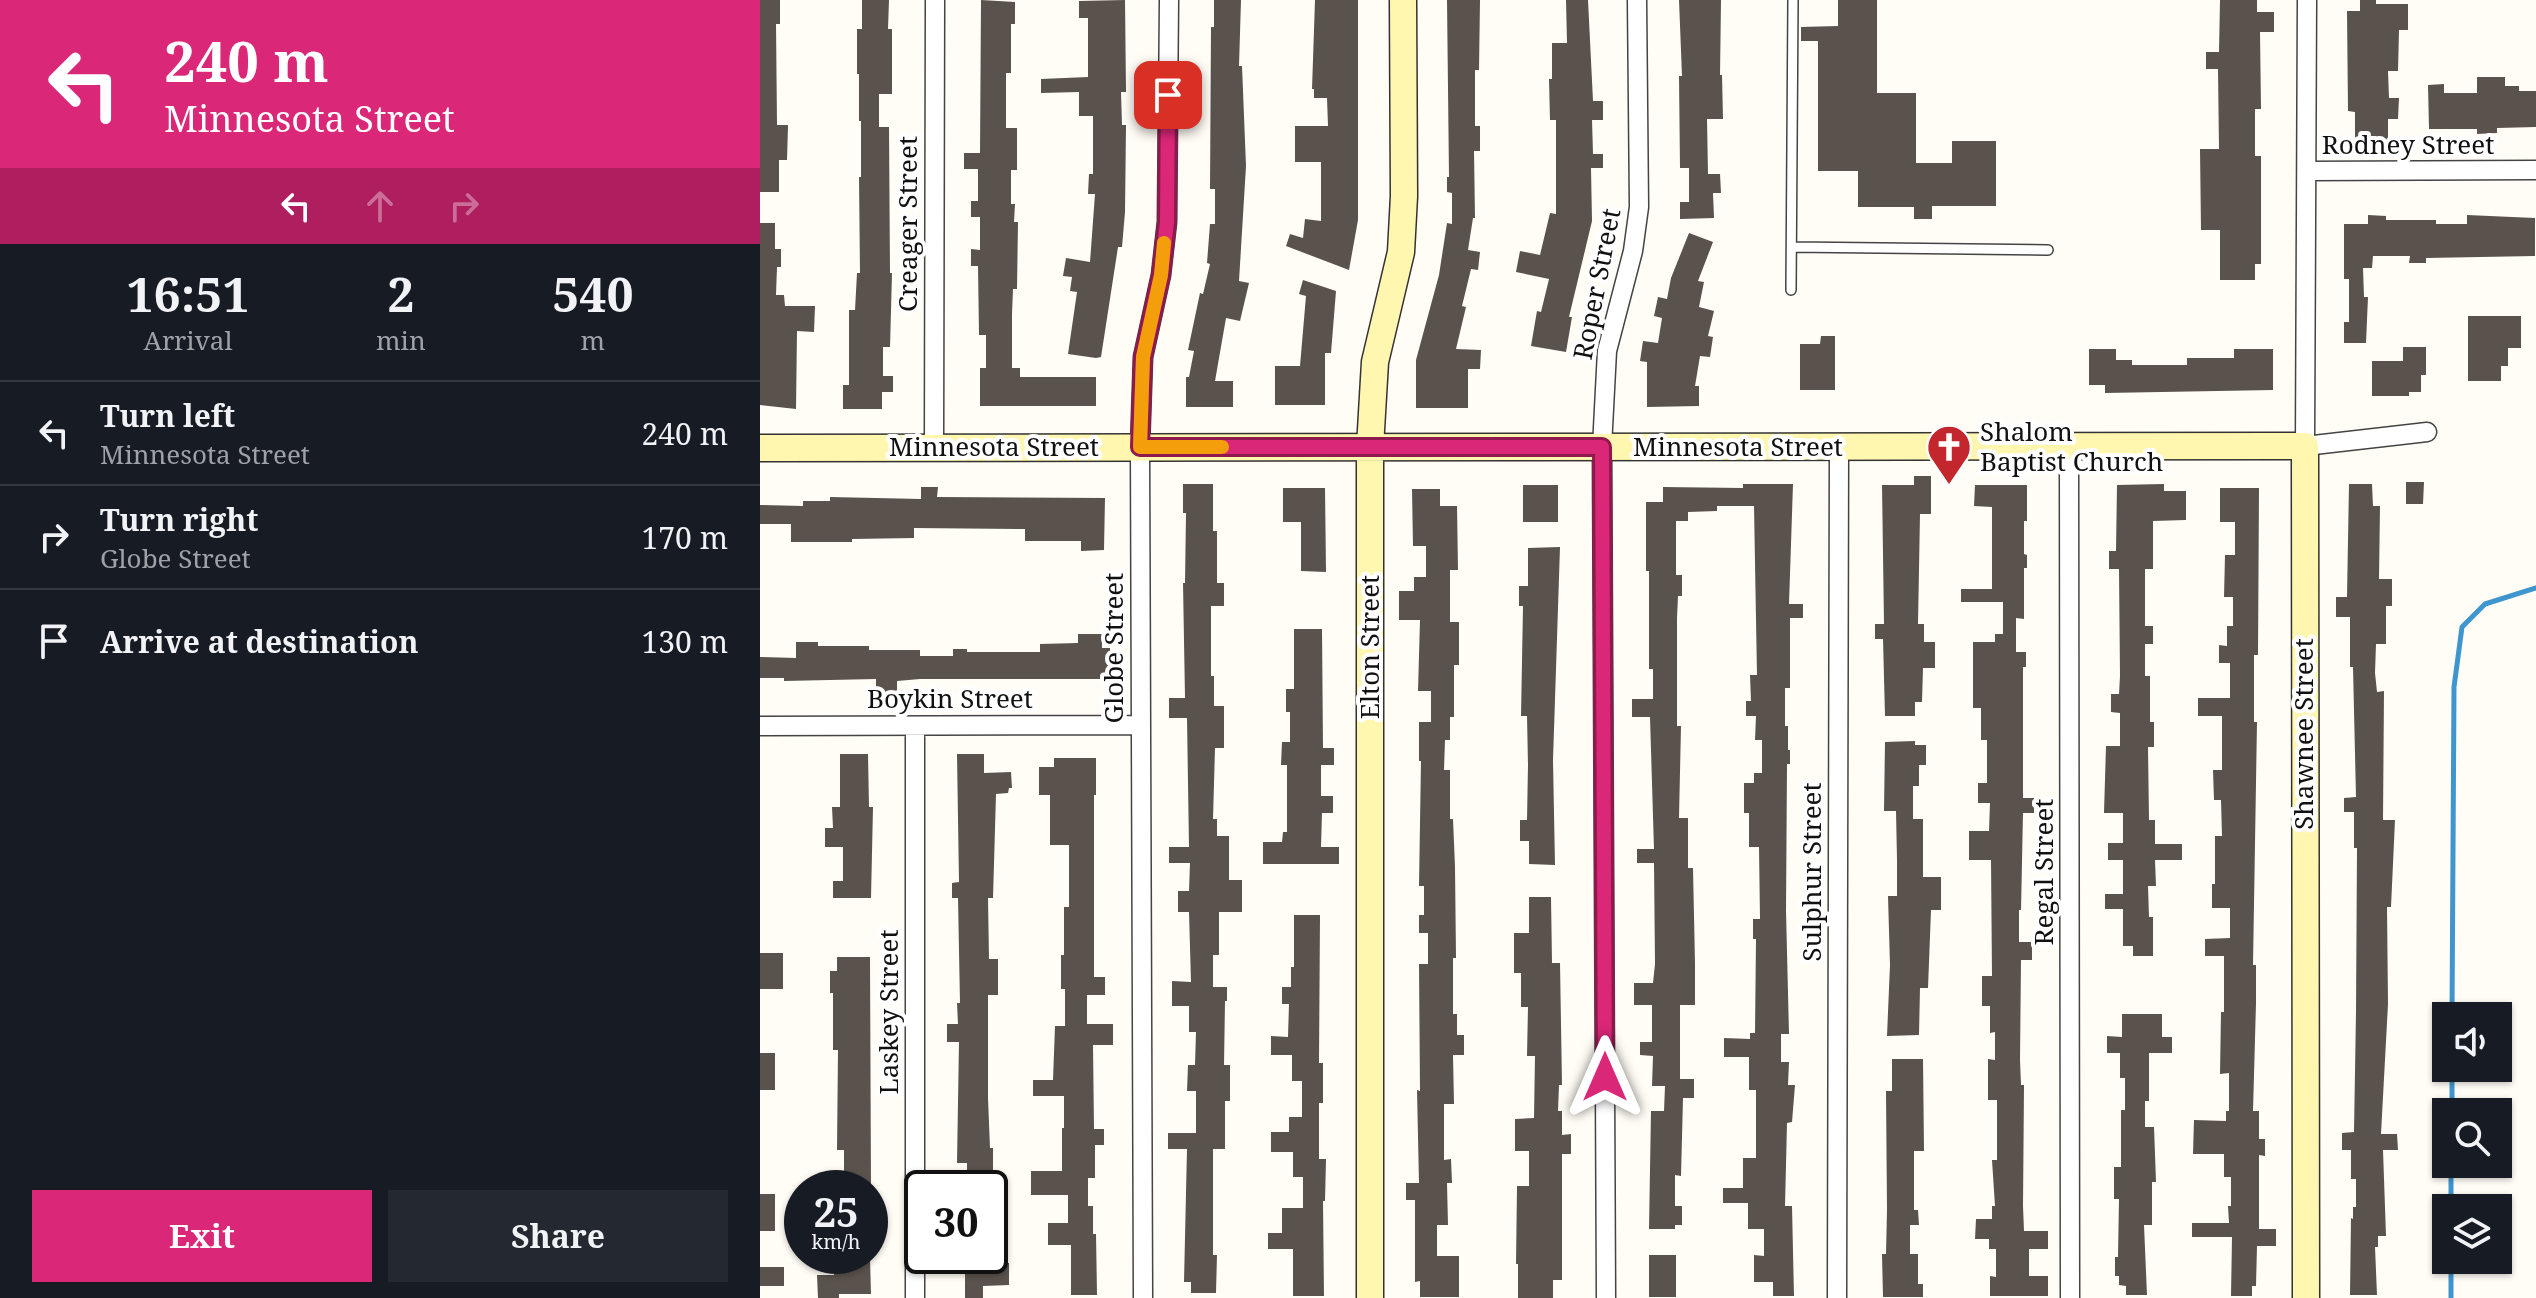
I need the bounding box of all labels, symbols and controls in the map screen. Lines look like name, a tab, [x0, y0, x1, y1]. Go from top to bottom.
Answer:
text: 240 m	[164, 22, 329, 98]
icon: left	[32, 32, 136, 136]
pin	[1134, 61, 1202, 129]
icon: arrive	[1146, 73, 1190, 117]
text: Minnesota Street	[164, 94, 455, 143]
street label: Rodney Street	[2322, 126, 2494, 162]
street label: Creager Street	[889, 136, 925, 312]
icon: left	[274, 184, 318, 228]
icon: ahead	[358, 184, 402, 228]
icon: right	[442, 184, 486, 228]
street label: Roper Street	[1564, 205, 1628, 363]
text: 16:51	[126, 261, 250, 326]
text: 2	[387, 261, 414, 326]
text: 540	[552, 261, 634, 326]
text: Arrival	[144, 322, 232, 358]
text: min	[376, 322, 426, 358]
text: m	[581, 322, 605, 358]
text: Turn left	[100, 395, 235, 436]
icon: left	[32, 411, 76, 455]
text: 240 m	[642, 413, 728, 454]
place label: Shalom Baptist Church	[1980, 413, 2163, 479]
church icon: Shalom Baptist Church	[1925, 423, 1973, 486]
street label: Minnesota Street	[889, 428, 1099, 464]
street label: Minnesota Street	[1633, 428, 1843, 464]
text: Minnesota Street	[100, 436, 310, 472]
text: Turn right	[100, 499, 258, 540]
icon: right	[32, 515, 76, 559]
text: 170 m	[642, 517, 728, 558]
text: Globe Street	[100, 540, 251, 576]
street label: Globe Street	[1095, 573, 1131, 723]
street label: Elton Street	[1351, 575, 1387, 719]
icon: arrive	[32, 619, 76, 663]
text: Arrive at destination	[100, 621, 419, 662]
text: 130 m	[642, 621, 728, 662]
street label: Shawnee Street	[2285, 638, 2321, 830]
street label: Boykin Street	[867, 680, 1033, 716]
street label: Sulphur Street	[1793, 782, 1829, 962]
street label: Regal Street	[2025, 799, 2061, 945]
street label: Laskey Street	[870, 929, 906, 1095]
map controls	[2432, 1002, 2512, 1274]
button: sound	[2432, 1002, 2512, 1082]
position arrow	[1563, 1035, 1647, 1119]
button: search	[2432, 1098, 2512, 1178]
speed limit sign: 30	[904, 1170, 1008, 1274]
text: 25	[813, 1184, 859, 1239]
button: Exit	[32, 1190, 372, 1282]
button: Share	[388, 1190, 728, 1282]
button: layers	[2432, 1194, 2512, 1274]
text: km/h	[811, 1228, 861, 1255]

